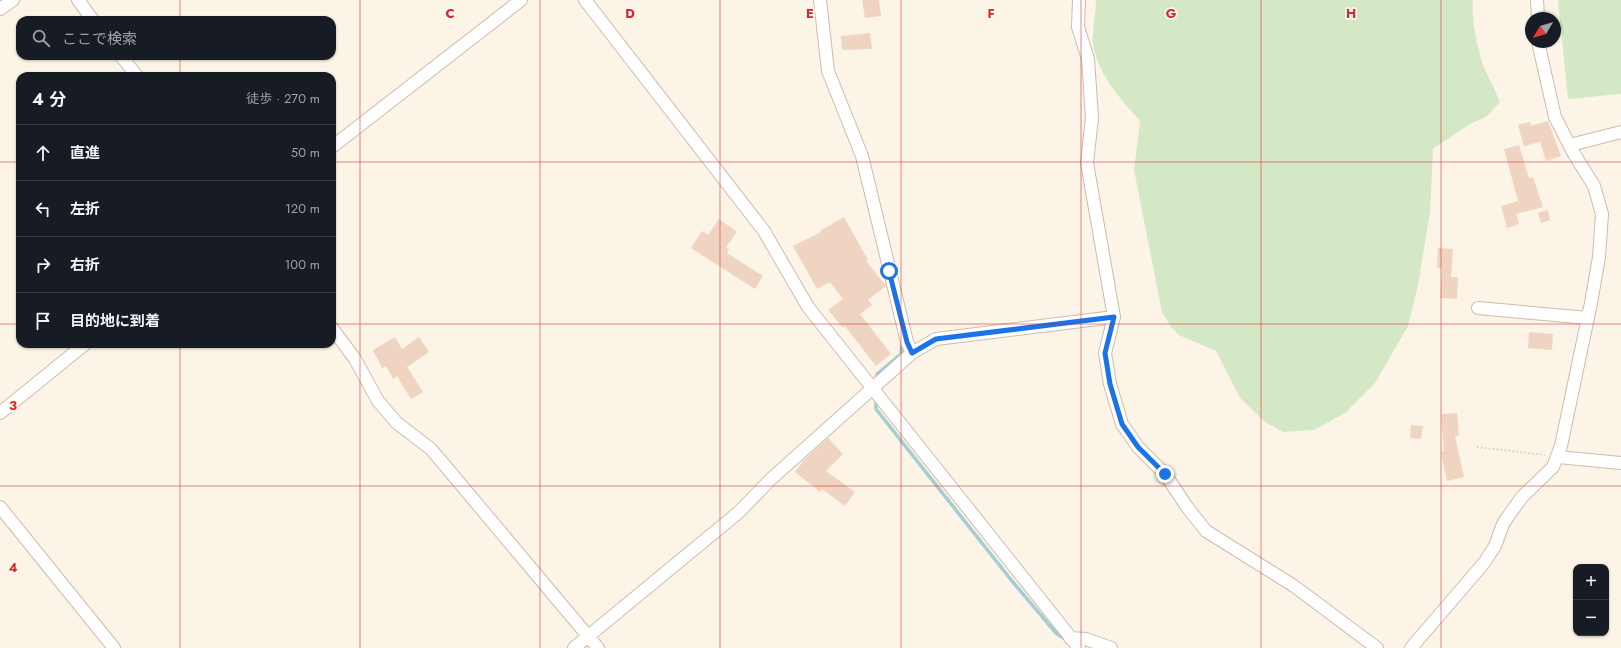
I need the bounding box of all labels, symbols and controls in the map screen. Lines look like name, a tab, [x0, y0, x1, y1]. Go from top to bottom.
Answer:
text: C	[445, 4, 455, 23]
text: D	[625, 4, 635, 23]
text: E	[806, 4, 814, 23]
text: F	[987, 4, 995, 23]
text: G	[1166, 4, 1177, 23]
text: H	[1346, 4, 1356, 23]
north arrow	[1525, 12, 1561, 48]
search box	[16, 16, 336, 60]
icon: search	[30, 27, 52, 49]
text: ここで検索	[62, 28, 137, 50]
text: 4 分	[32, 87, 66, 111]
text: 徒歩 · 270 m	[246, 89, 320, 108]
icon: ahead	[32, 142, 54, 164]
text: 直進	[70, 142, 100, 164]
text: 50 m	[291, 143, 320, 162]
icon: left	[32, 198, 54, 220]
text: 左折	[70, 198, 100, 220]
text: 120 m	[285, 199, 320, 218]
icon: right	[32, 254, 54, 276]
text: 右折	[70, 254, 100, 276]
text: 100 m	[285, 255, 320, 274]
route start	[880, 262, 898, 280]
icon: arrive	[32, 310, 54, 332]
text: 目的地に到着	[70, 310, 160, 332]
text: 3	[9, 396, 17, 415]
route end	[1156, 465, 1174, 483]
text: 4	[8, 558, 18, 577]
map controls	[1573, 564, 1609, 636]
button: +	[1573, 564, 1609, 600]
button: −	[1573, 600, 1609, 636]

